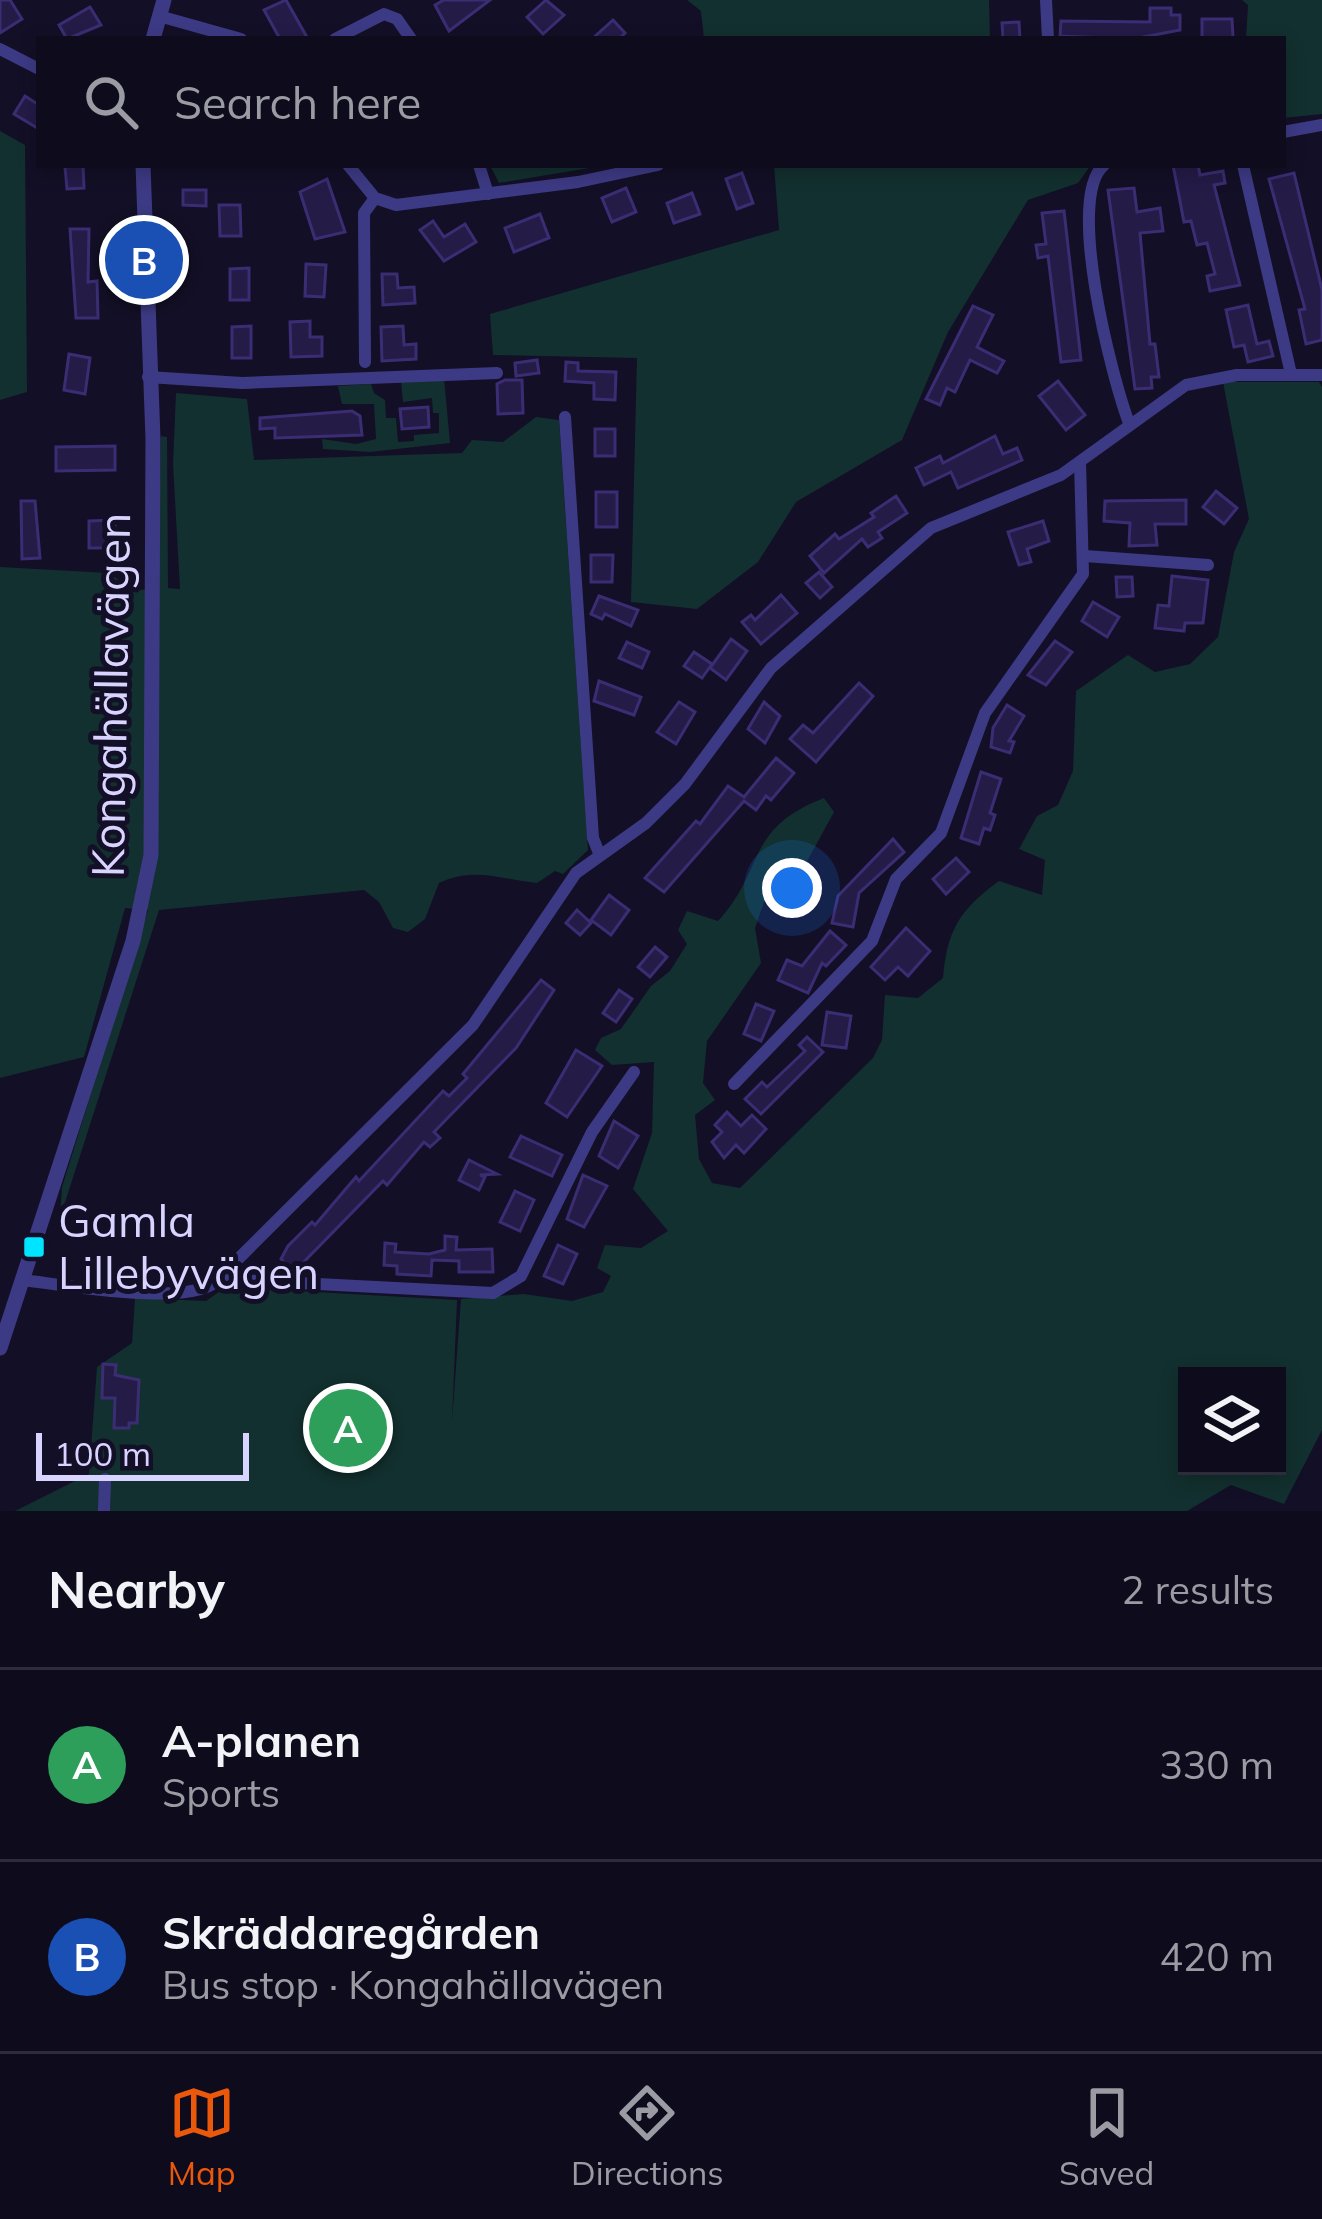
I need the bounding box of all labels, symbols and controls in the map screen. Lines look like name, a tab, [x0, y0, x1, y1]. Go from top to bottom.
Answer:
search box	[36, 36, 1286, 168]
icon: search	[78, 69, 144, 135]
text: Search here	[174, 74, 421, 130]
pin: B	[105, 215, 183, 305]
street label: Kongahällavägen	[79, 512, 141, 878]
your location	[762, 858, 822, 918]
place label: Gamla Lillebyvägen	[58, 1192, 319, 1300]
marker: Gamla Lillebyvägen	[21, 1234, 47, 1260]
map controls	[1178, 1367, 1286, 1475]
button: layers	[1178, 1367, 1286, 1475]
pin: A	[309, 1383, 387, 1473]
scale bar	[36, 1427, 249, 1480]
text: 100 m	[54, 1433, 151, 1474]
text: Nearby	[48, 1557, 225, 1621]
text: 2 results	[1121, 1565, 1274, 1614]
text: A-planen	[162, 1712, 361, 1768]
text: A	[72, 1740, 102, 1789]
text: 330 m	[1159, 1740, 1274, 1789]
text: Sports	[162, 1768, 280, 1817]
text: Skräddaregården	[162, 1904, 540, 1960]
text: B	[74, 1932, 100, 1981]
text: 420 m	[1159, 1932, 1274, 1981]
text: Bus stop · Kongahällavägen	[162, 1960, 664, 2009]
tab: Map	[168, 2080, 236, 2193]
tab: Directions	[571, 2080, 724, 2193]
tab: Saved	[1059, 2080, 1154, 2193]

